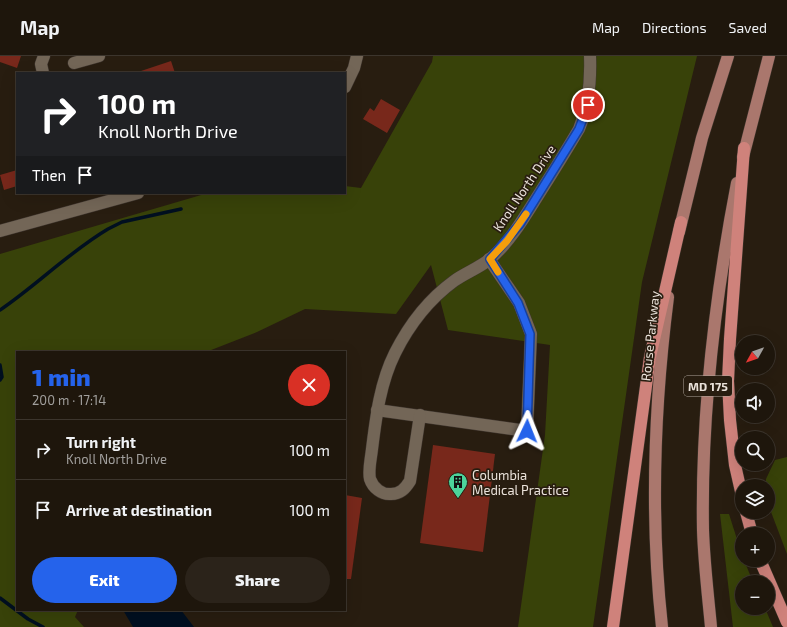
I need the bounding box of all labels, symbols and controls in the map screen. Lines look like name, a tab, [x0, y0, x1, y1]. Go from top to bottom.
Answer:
text: Map	[20, 16, 60, 39]
text: Map	[592, 19, 620, 36]
text: Directions	[642, 19, 707, 36]
text: Saved	[729, 19, 767, 36]
text: 100 m	[98, 86, 176, 120]
icon: right	[32, 88, 84, 140]
pin	[571, 88, 605, 122]
icon: arrive	[577, 94, 599, 116]
text: Knoll North Drive	[98, 120, 238, 142]
street label: Knoll North Drive	[489, 142, 559, 234]
icon: arrive	[74, 164, 96, 186]
text: Then	[32, 166, 66, 184]
street label: Rouse Parkway	[637, 290, 663, 382]
north arrow	[735, 335, 775, 375]
map controls	[735, 335, 775, 615]
text: 1 min	[32, 362, 91, 391]
button: close	[288, 364, 330, 406]
road number: MD 175	[684, 376, 732, 396]
button: sound	[735, 383, 775, 423]
text: 200 m · 17:14	[32, 392, 106, 408]
position arrow	[506, 410, 548, 452]
button: search	[735, 431, 775, 471]
text: Turn right	[66, 433, 136, 451]
icon: right	[32, 439, 54, 461]
text: 100 m	[289, 441, 330, 459]
text: Knoll North Drive	[66, 451, 167, 467]
place label: Columbia Medical Practice	[472, 467, 569, 498]
building icon: Columbia Medical Practice	[447, 471, 469, 499]
button: layers	[735, 479, 775, 519]
icon: arrive	[32, 499, 54, 521]
text: Arrive at destination	[66, 501, 212, 519]
text: 100 m	[289, 501, 330, 519]
button: +	[735, 527, 775, 567]
button: Exit	[32, 557, 177, 603]
button: Share	[185, 557, 330, 603]
button: −	[735, 575, 775, 615]

